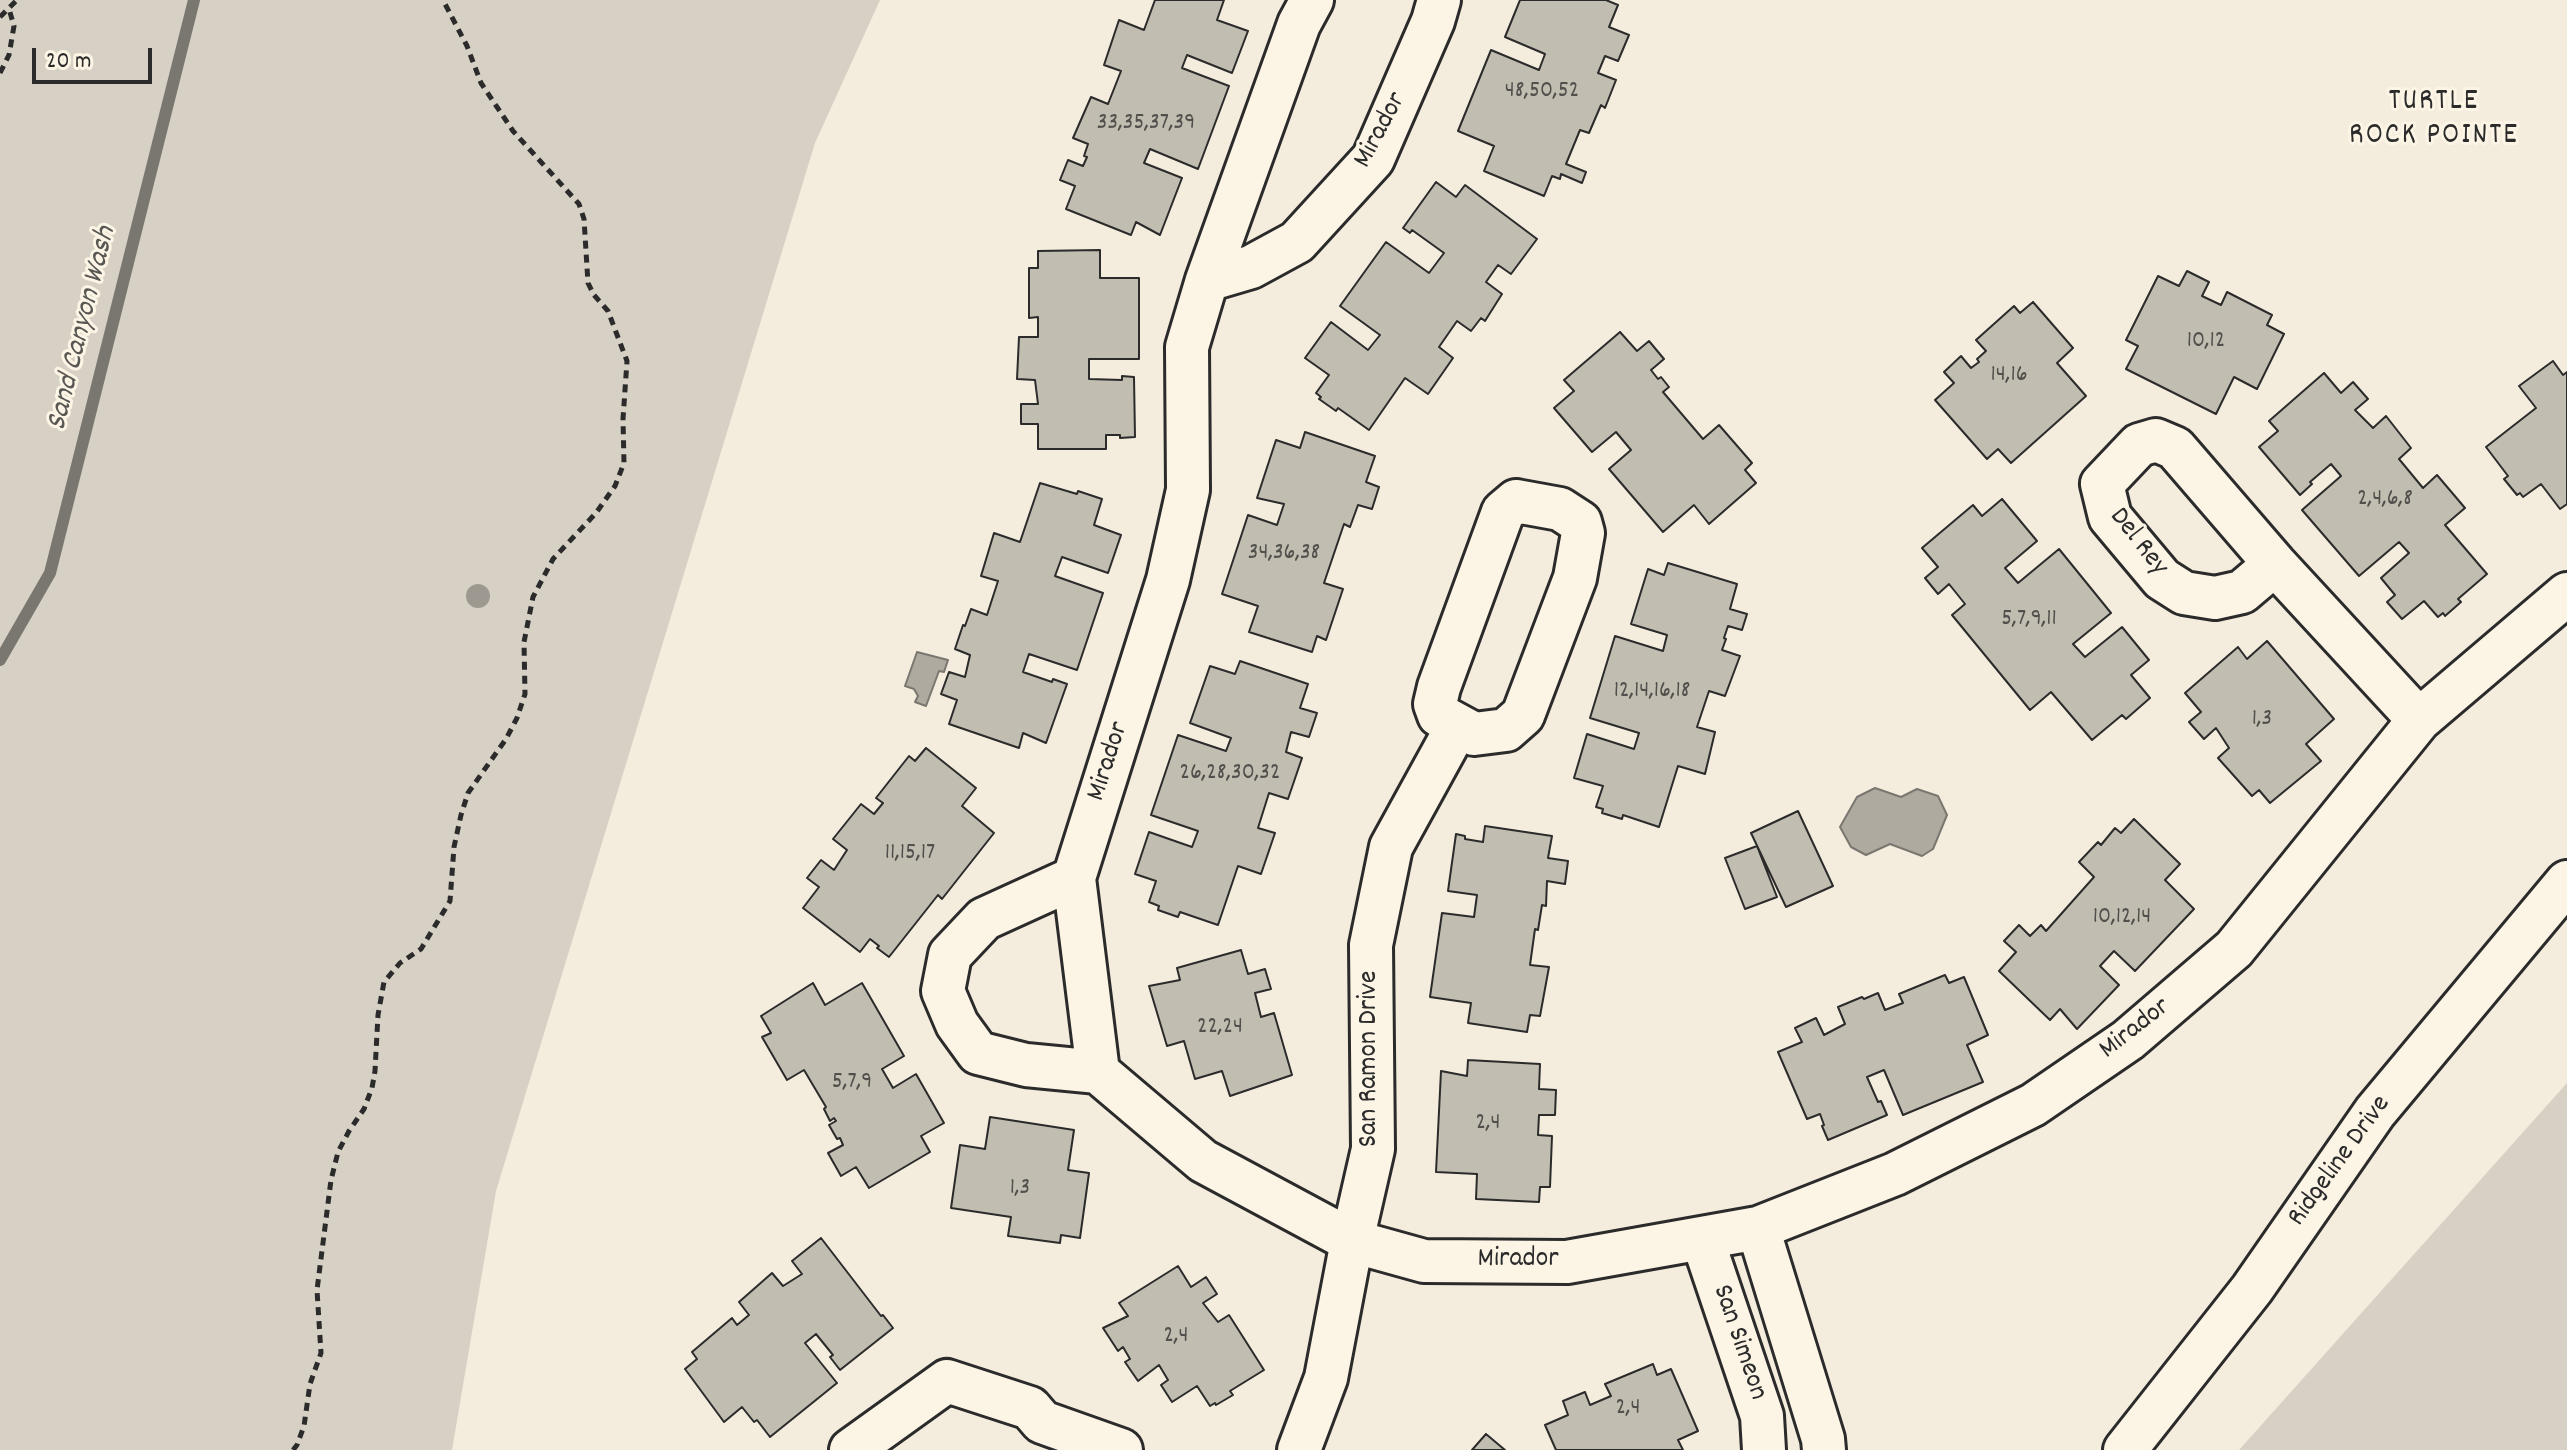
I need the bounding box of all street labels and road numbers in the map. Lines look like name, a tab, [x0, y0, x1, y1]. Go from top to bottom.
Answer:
street label: Mirador	[1348, 87, 1416, 175]
street label: Del Rey	[2100, 502, 2174, 584]
street label: Mirador	[1082, 718, 1138, 806]
street label: San Ramon Drive	[1354, 971, 1388, 1147]
street label: Mirador	[2094, 992, 2178, 1068]
street label: Ridgeline Drive	[2282, 1090, 2400, 1234]
street label: Mirador	[1477, 1244, 1559, 1278]
street label: San Simeon	[1703, 1281, 1773, 1405]

